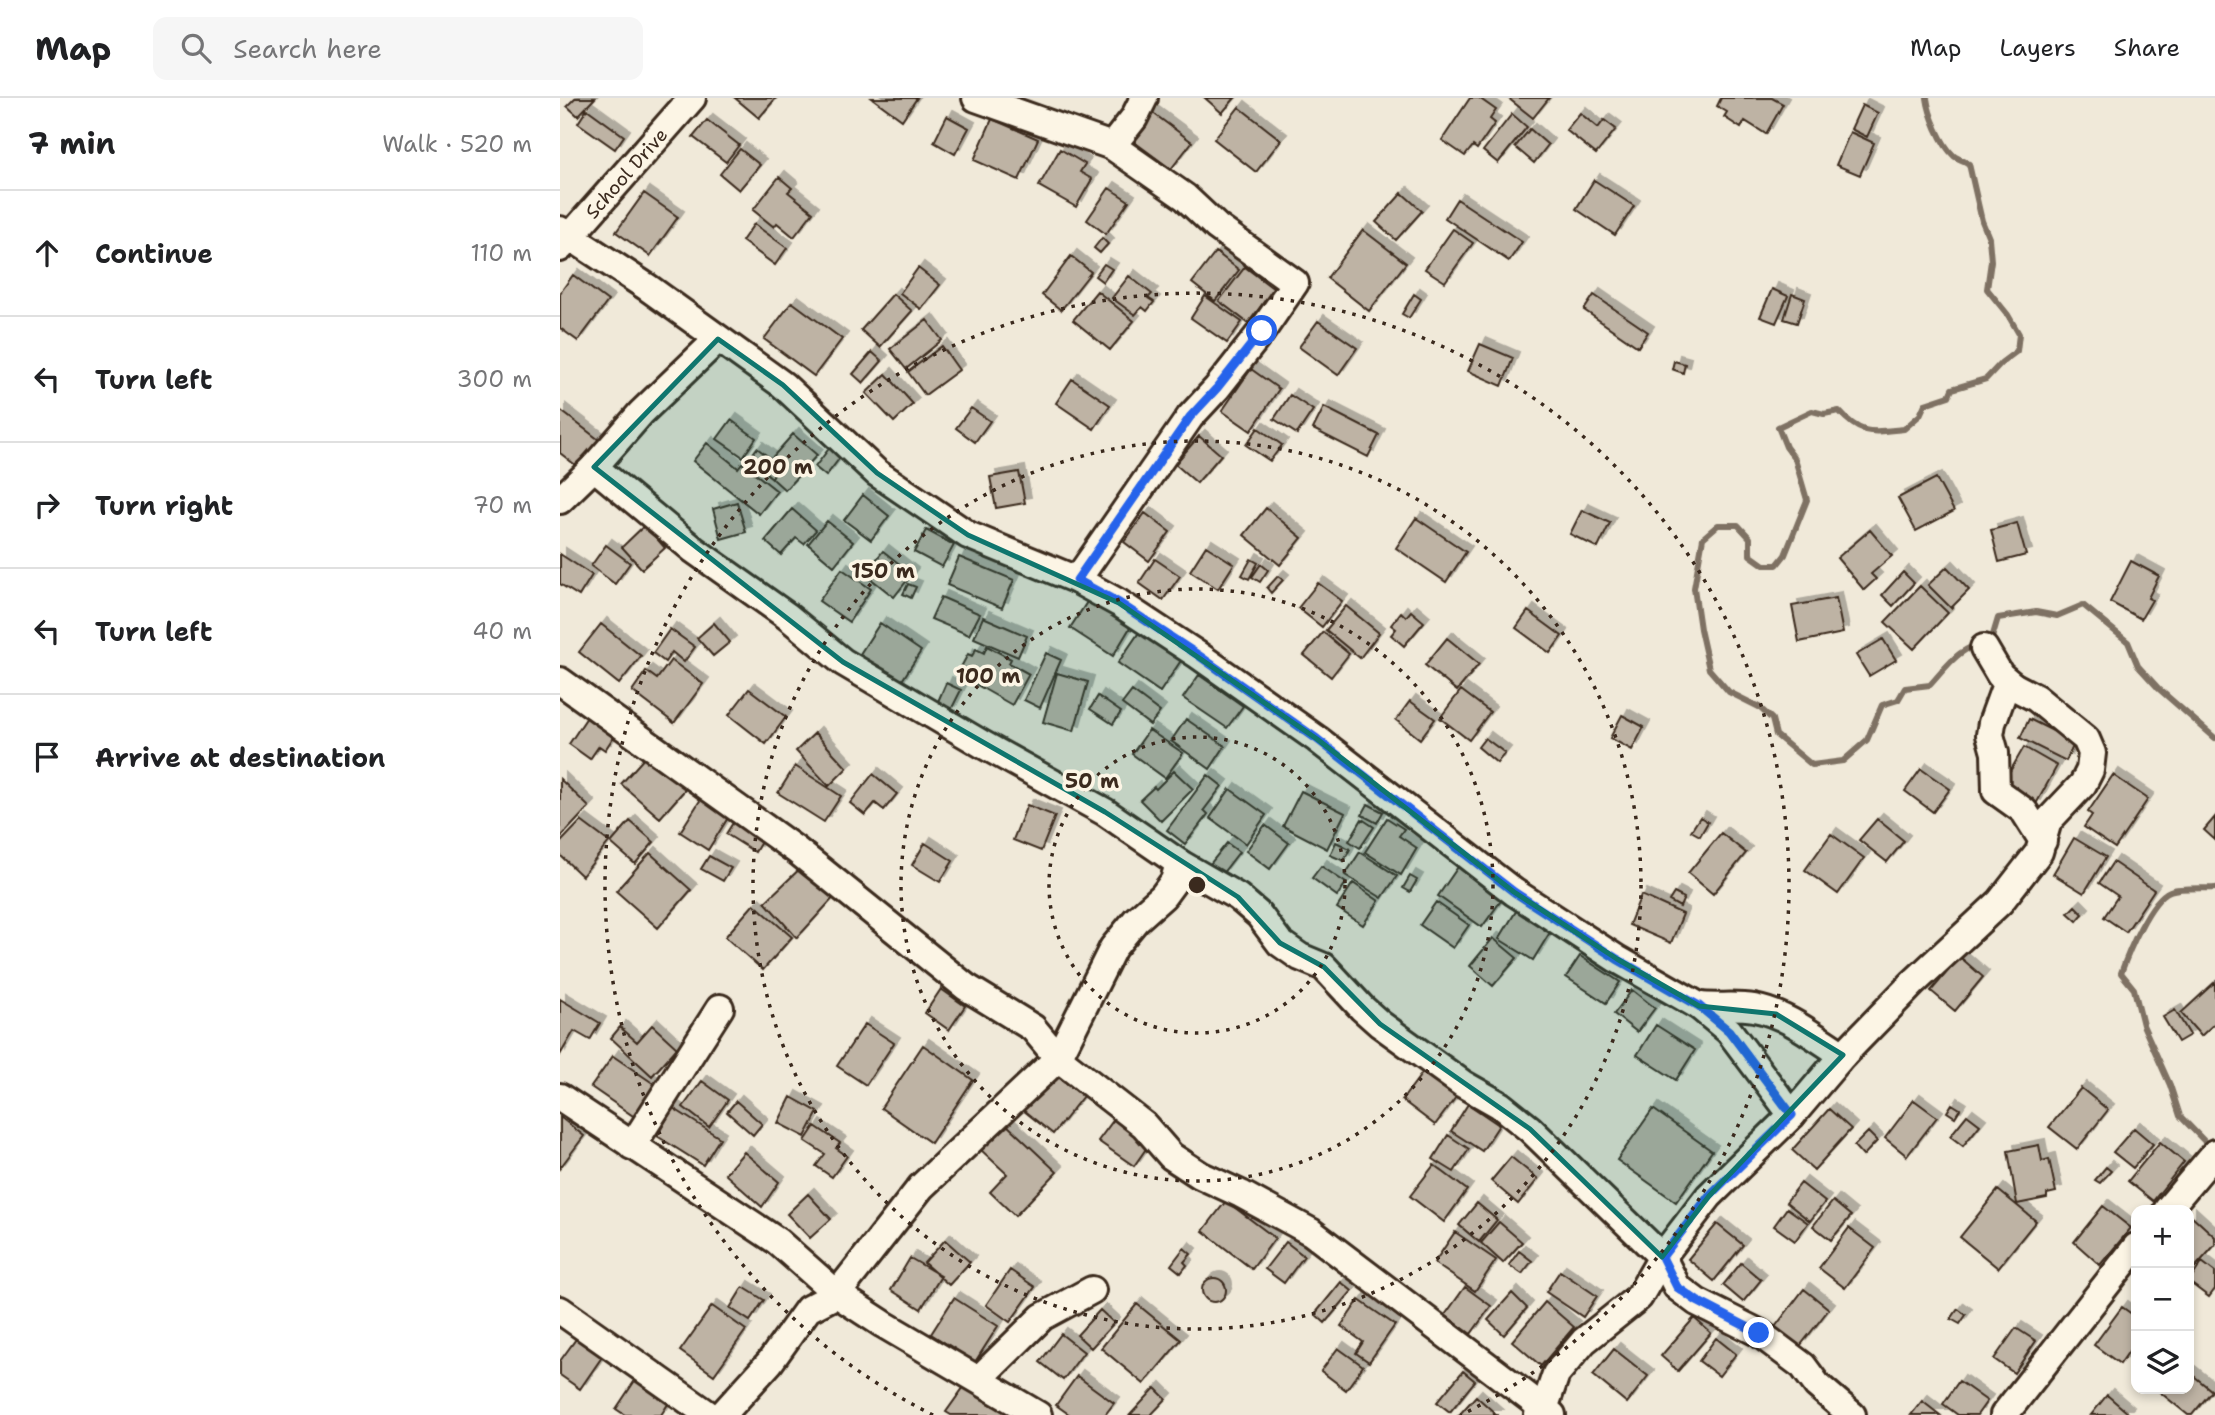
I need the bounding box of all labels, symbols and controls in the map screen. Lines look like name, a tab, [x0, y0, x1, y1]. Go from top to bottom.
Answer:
search box	[153, 17, 643, 80]
text: Map	[35, 26, 111, 71]
icon: search	[177, 29, 215, 67]
text: Search here	[233, 31, 382, 66]
text: Map	[1910, 32, 1961, 64]
text: Layers	[1999, 32, 2076, 64]
text: Share	[2114, 32, 2180, 64]
street label: School Drive	[579, 122, 673, 224]
text: 7 min	[28, 123, 115, 164]
text: Walk · 520 m	[382, 129, 532, 159]
icon: ahead	[28, 234, 66, 272]
text: Continue	[95, 236, 213, 271]
text: 110 m	[470, 238, 532, 268]
route start	[1246, 315, 1277, 346]
icon: left	[28, 360, 66, 398]
text: Turn left	[95, 362, 212, 397]
text: 300 m	[457, 364, 532, 394]
text: 200 m	[743, 453, 813, 481]
icon: right	[28, 486, 66, 524]
text: Turn right	[95, 488, 233, 523]
text: 70 m	[473, 490, 532, 520]
text: 150 m	[851, 557, 915, 585]
icon: left	[28, 612, 66, 650]
text: Turn left	[95, 614, 212, 649]
text: 40 m	[472, 616, 532, 646]
text: 100 m	[956, 662, 1020, 690]
icon: arrive	[28, 738, 66, 776]
text: Arrive at destination	[95, 740, 385, 775]
text: 50 m	[1065, 767, 1119, 795]
centre of rings	[1185, 873, 1209, 897]
map controls	[2131, 1205, 2194, 1394]
button: +	[2131, 1205, 2194, 1268]
button: −	[2131, 1268, 2194, 1331]
route end	[1743, 1317, 1774, 1348]
button: layers	[2131, 1331, 2194, 1394]

